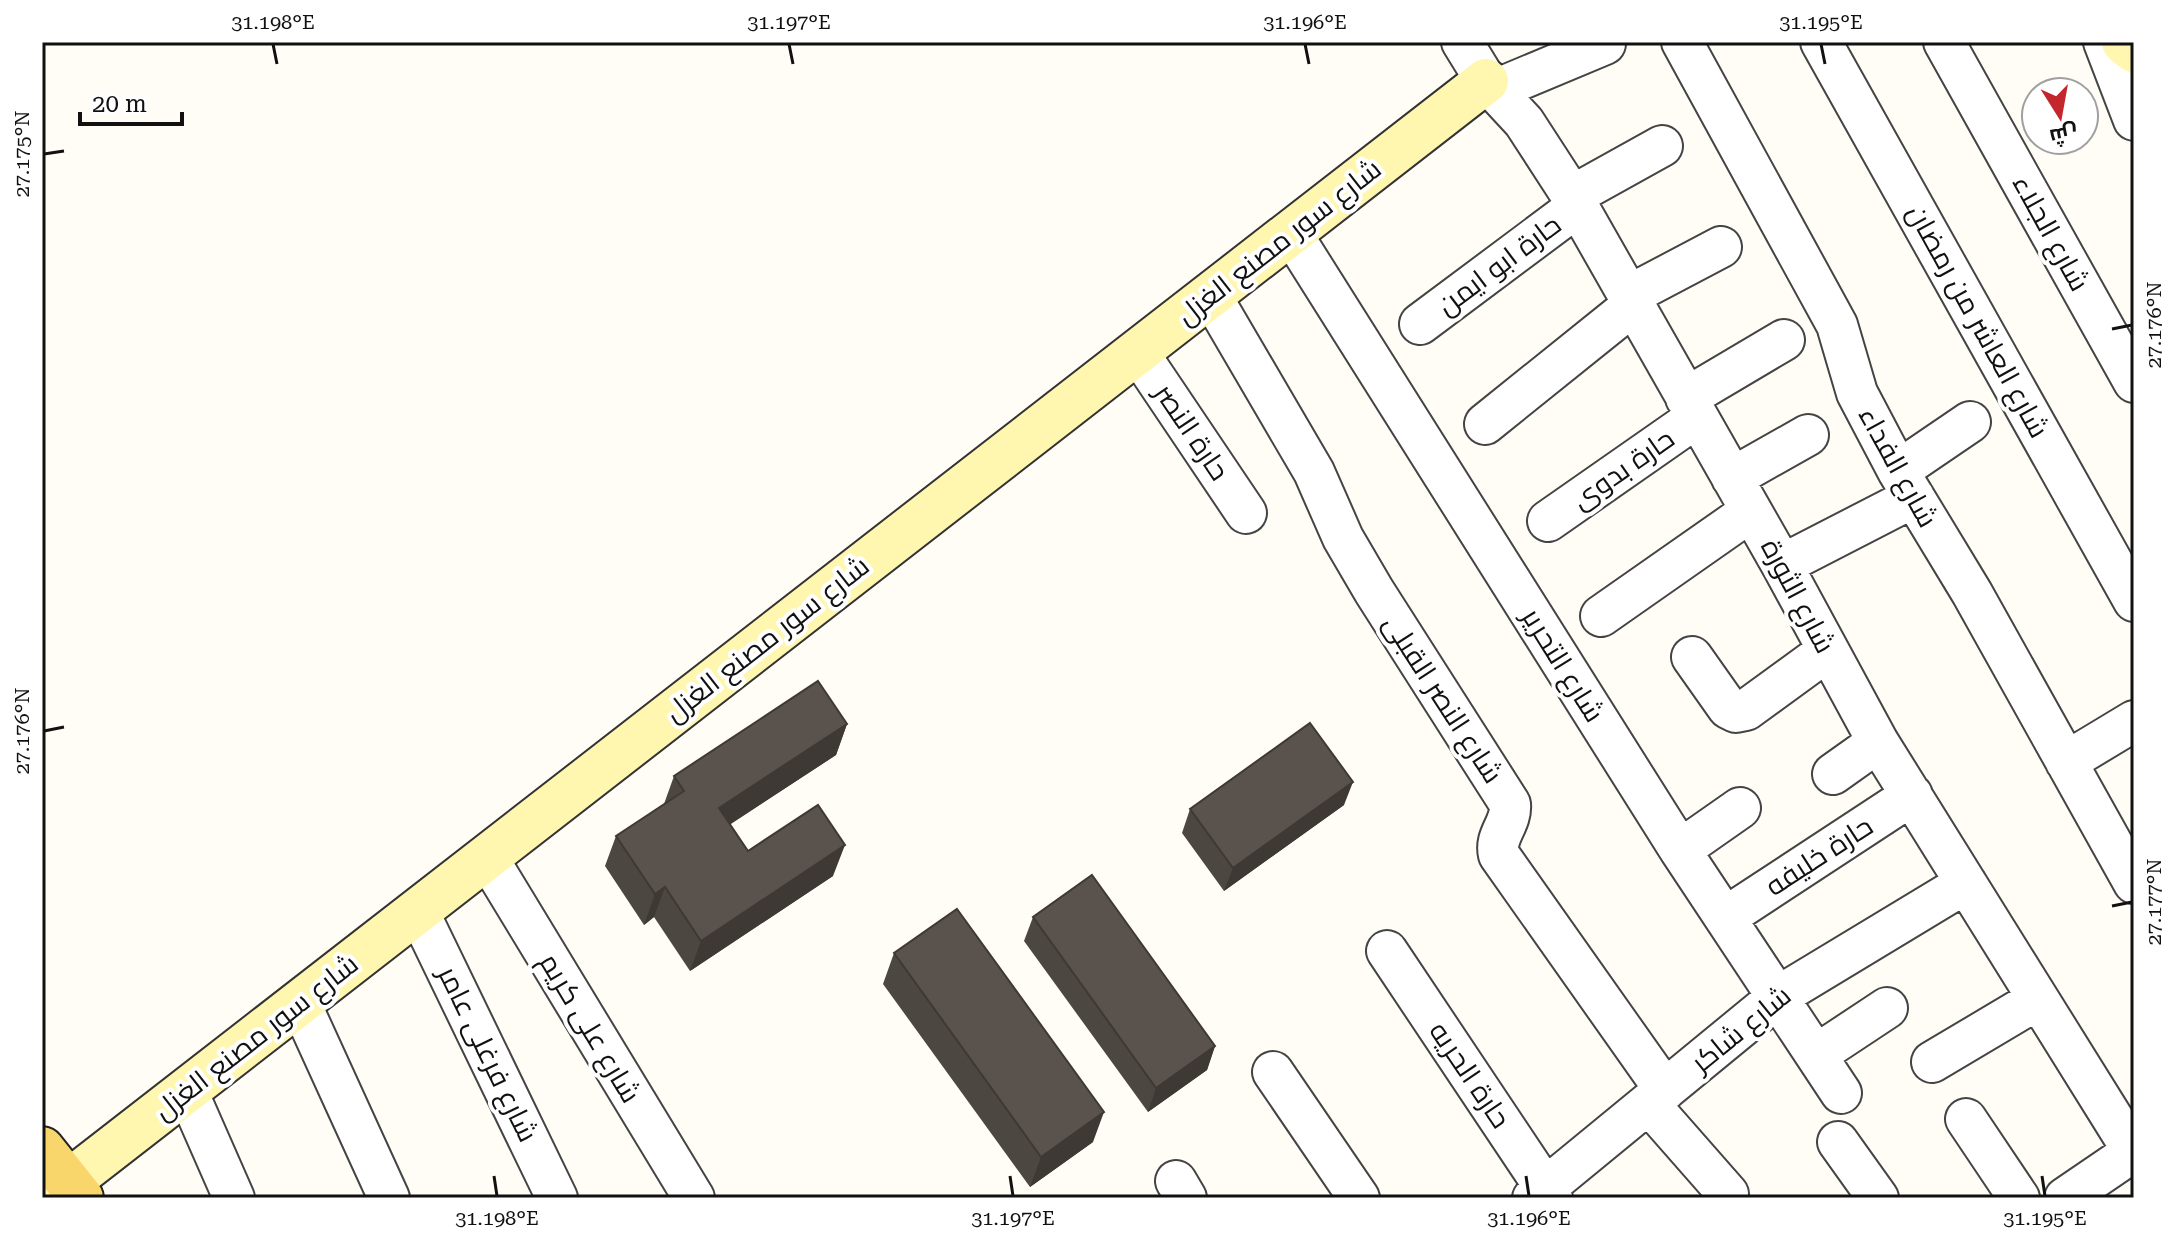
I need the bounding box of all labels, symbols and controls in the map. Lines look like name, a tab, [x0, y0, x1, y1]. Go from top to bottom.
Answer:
text: 31.198°E	[231, 10, 315, 34]
text: 31.197°E	[747, 10, 831, 34]
text: 31.196°E	[1263, 10, 1347, 34]
text: 31.195°E	[1779, 10, 1863, 34]
scale bar	[80, 76, 182, 126]
north arrow	[2020, 76, 2100, 156]
text: 20 m	[92, 90, 147, 118]
text: 27.175°N	[10, 111, 34, 197]
text: ش	[2047, 119, 2080, 150]
street label: شارع سور مصنع الغزل	[1170, 152, 1389, 334]
street label: شارع الجلاء	[2004, 169, 2096, 298]
street label: شارع العاشر من رمضان	[1898, 199, 2056, 444]
street label: حارة ابو ايمن	[1431, 208, 1567, 322]
text: 27.176°N	[2142, 282, 2166, 368]
street label: حارة النصر	[1147, 376, 1236, 487]
street label: شارع الفداء	[1850, 401, 1944, 534]
street label: حارة بدوى	[1565, 422, 1681, 516]
street label: شارع الثورة	[1752, 533, 1842, 660]
street label: شارع سور مصنع الغزل	[658, 549, 877, 731]
street label: شارع التحرير	[1512, 600, 1611, 729]
street label: شارع النصر القبلى	[1375, 609, 1510, 790]
text: 27.176°N	[10, 688, 34, 774]
street label: حارة خليفه	[1759, 809, 1879, 903]
text: 27.177°N	[2142, 859, 2166, 945]
street label: شارع سور مصنع الغزل	[147, 947, 366, 1129]
street label: شارع على كريم	[530, 947, 648, 1110]
street label: شارع فرغلى عامر	[429, 959, 545, 1148]
street label: شارع شاكر	[1683, 979, 1799, 1082]
street label: حارة الحريه	[1422, 1016, 1518, 1134]
text: 31.198°E	[455, 1206, 539, 1230]
text: 31.197°E	[971, 1206, 1055, 1230]
text: 31.196°E	[1487, 1206, 1571, 1230]
text: 31.195°E	[2003, 1206, 2087, 1230]

